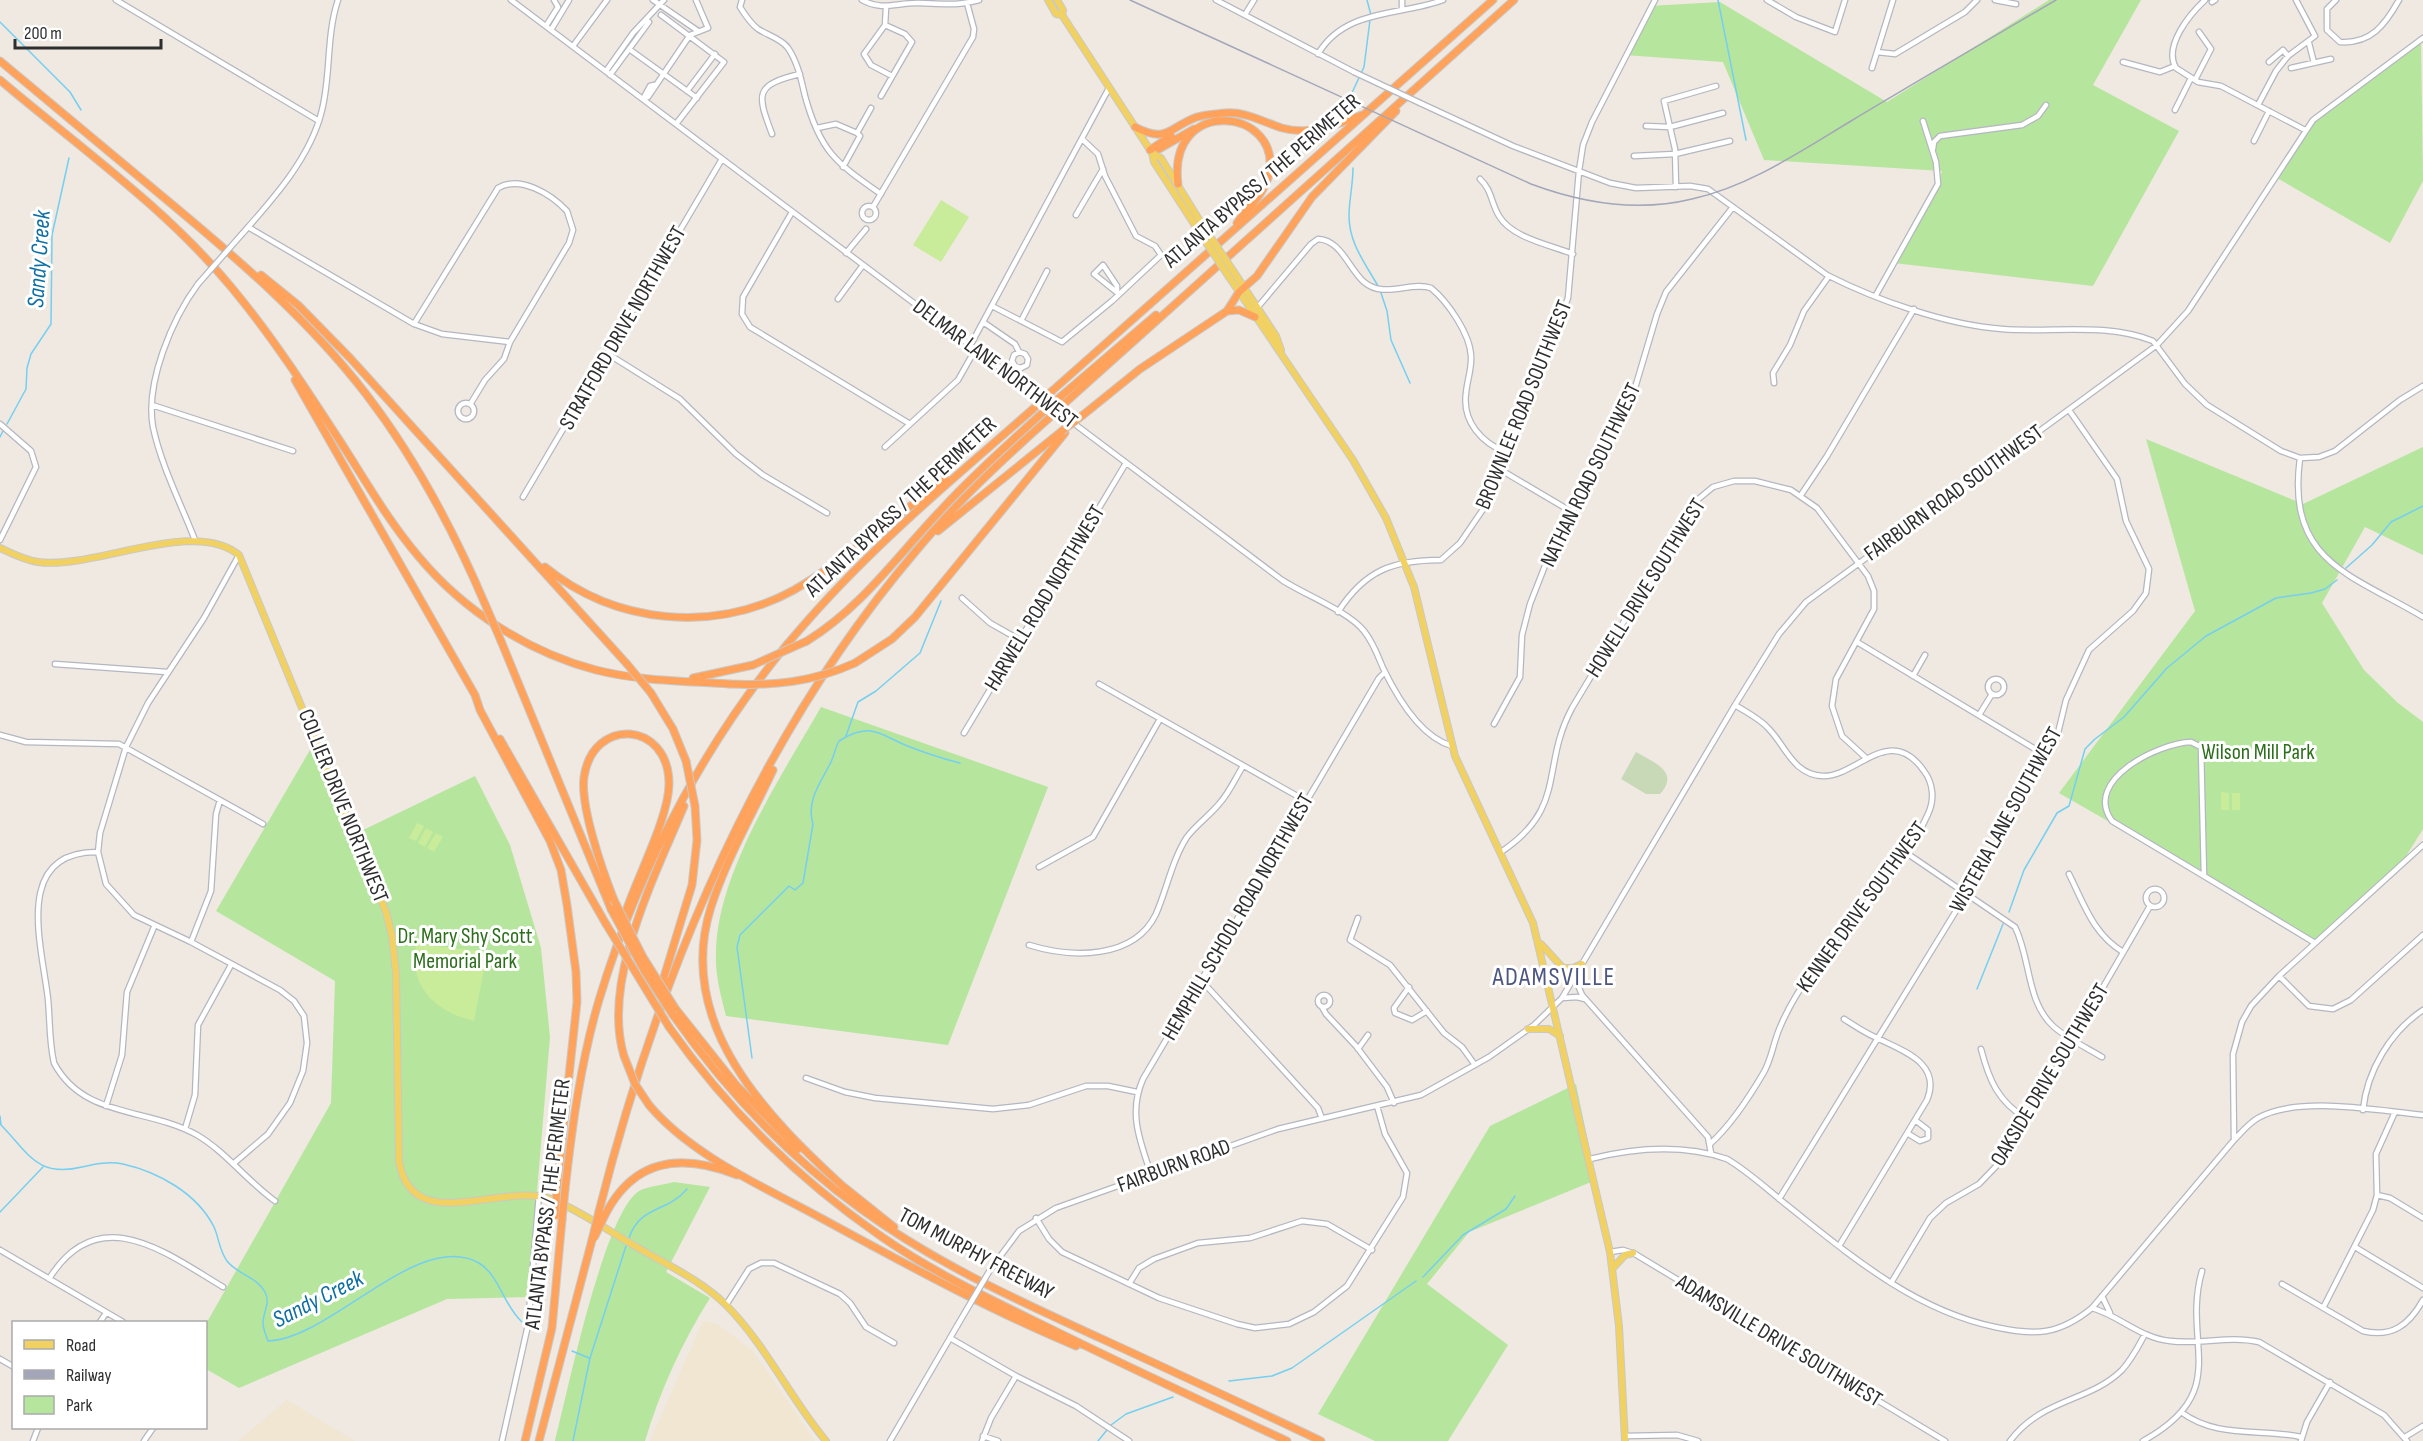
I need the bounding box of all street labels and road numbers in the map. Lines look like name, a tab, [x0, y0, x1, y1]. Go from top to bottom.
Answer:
street label: ATLANTA BYPASS / THE PERIMETER	[1157, 88, 1366, 275]
street label: STRATFORD DRIVE NORTHWEST	[554, 221, 692, 435]
street label: DELMAR LANE NORTHWEST	[907, 293, 1083, 435]
street label: BROWNLEE ROAD SOUTHWEST	[1470, 296, 1578, 513]
street label: NATHAN ROAD SOUTHWEST	[1535, 379, 1647, 571]
street label: ATLANTA BYPASS / THE PERIMETER	[799, 411, 1002, 604]
street label: FAIRBURN ROAD SOUTHWEST	[1859, 419, 2049, 567]
street label: HOWELL DRIVE SOUTHWEST	[1580, 494, 1712, 682]
street label: HARWELL ROAD NORTHWEST	[979, 500, 1111, 696]
street label: COLLIER DRIVE NORTHWEST	[292, 705, 394, 907]
street label: WISTERIA LANE SOUTHWEST	[1944, 722, 2068, 917]
street label: HEMPHILL SCHOOL ROAD NORTHWEST	[1156, 789, 1320, 1045]
street label: KENNER DRIVE SOUTHWEST	[1791, 816, 1933, 998]
street label: OAKSIDE DRIVE SOUTHWEST	[1985, 979, 2115, 1171]
street label: ATLANTA BYPASS / THE PERIMETER	[519, 1077, 577, 1332]
street label: FAIRBURN ROAD	[1114, 1133, 1234, 1199]
street label: TOM MURPHY FREEWAY	[894, 1202, 1058, 1306]
street label: ADAMSVILLE DRIVE SOUTHWEST	[1670, 1268, 1887, 1413]

